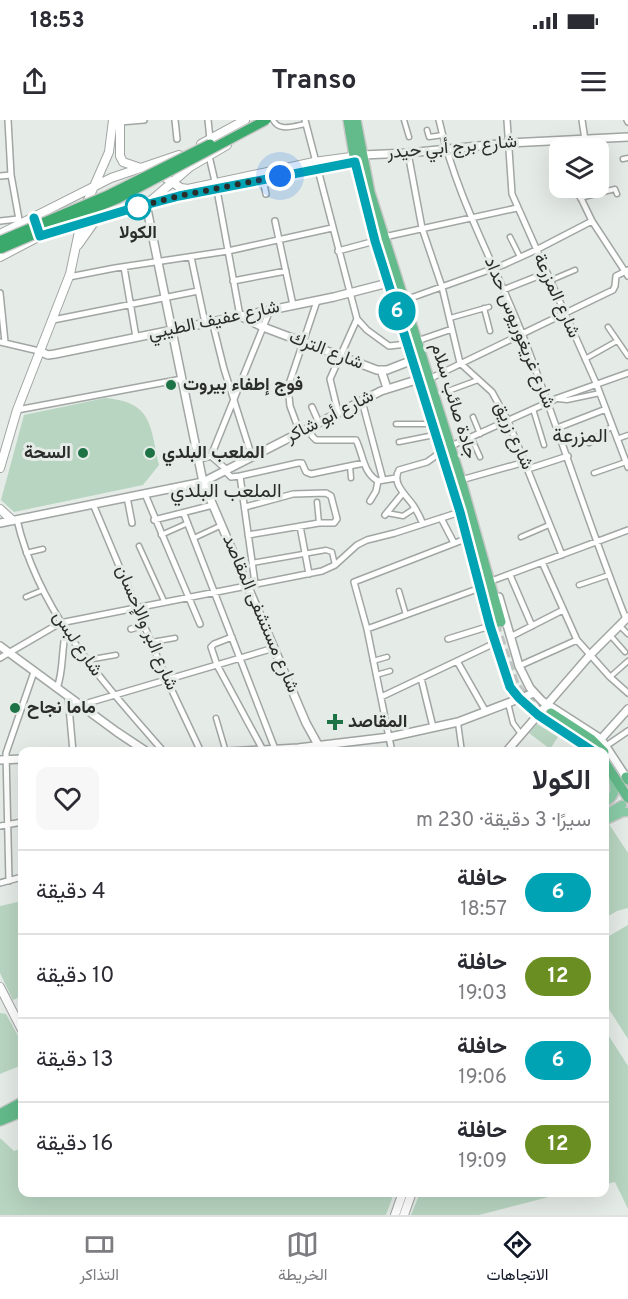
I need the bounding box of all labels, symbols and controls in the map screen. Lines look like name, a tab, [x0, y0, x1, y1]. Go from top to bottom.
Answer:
text: 18:53	[30, 8, 85, 35]
text: Transo	[272, 64, 356, 98]
icon: share	[18, 65, 51, 98]
icon: menu	[577, 65, 610, 98]
street label: شارع برج أبي حيدر	[385, 131, 518, 167]
map controls	[549, 138, 609, 198]
button: layers	[549, 138, 609, 198]
your location	[265, 161, 295, 191]
marker: الكولا	[125, 194, 151, 220]
place label: الكولا	[119, 222, 157, 245]
street label: شارع المزرعة	[527, 250, 585, 342]
street label: شارع غريغوريوس حداد	[478, 254, 560, 412]
line badge: 6	[378, 292, 416, 330]
street label: شارع عفيف الطيبي	[146, 296, 282, 348]
text: 6	[391, 298, 403, 325]
street label: شارع الترك	[286, 326, 366, 376]
street label: جادة صائب سلام	[424, 340, 482, 462]
place label: فوج إطفاء بيروت	[183, 374, 303, 397]
marker: فوج إطفاء بيروت	[164, 378, 178, 392]
street label: شارع أبو شاكر	[281, 385, 378, 449]
street label: شارع زريق	[488, 398, 538, 474]
district label: المزرعة	[552, 424, 608, 450]
place label: السحة	[24, 442, 71, 465]
place label: الملعب البلدي	[162, 442, 265, 467]
marker: السحة	[76, 446, 90, 460]
marker: الملعب البلدي	[143, 446, 157, 460]
district label: الملعب البلدي	[170, 479, 282, 507]
street label: شارع مستشفى المقاصد	[216, 531, 304, 697]
street label: شارع البر والإحسان	[109, 562, 183, 694]
street label: شارع لبس	[47, 607, 107, 681]
place label: ماما نجاح	[27, 697, 96, 720]
marker: ماما نجاح	[8, 701, 22, 715]
place label: المقاصد	[348, 711, 407, 734]
marker: المقاصد	[326, 713, 344, 731]
text: الكولا	[532, 764, 591, 800]
button: heart	[36, 767, 99, 830]
text: سيرًا · 3 دقيقة · 230 m	[416, 808, 591, 834]
text: حافلة	[457, 866, 507, 893]
text: 4 دقيقة	[36, 879, 106, 906]
text: 6	[552, 879, 564, 906]
text: 18:57	[460, 897, 507, 923]
text: حافلة	[457, 950, 507, 977]
text: 10 دقيقة	[36, 963, 114, 990]
text: 12	[547, 963, 569, 990]
text: 19:03	[458, 981, 507, 1007]
text: حافلة	[457, 1034, 507, 1061]
text: 13 دقيقة	[36, 1047, 114, 1074]
text: 6	[552, 1047, 564, 1074]
text: 19:06	[458, 1065, 507, 1091]
text: حافلة	[457, 1118, 507, 1145]
text: 16 دقيقة	[36, 1131, 113, 1158]
text: 12	[547, 1131, 569, 1158]
text: 19:09	[458, 1149, 507, 1175]
tab: التذاكر	[80, 1228, 119, 1289]
tab: الخريطة	[278, 1228, 327, 1289]
tab: الاتجاهات	[486, 1228, 549, 1289]

